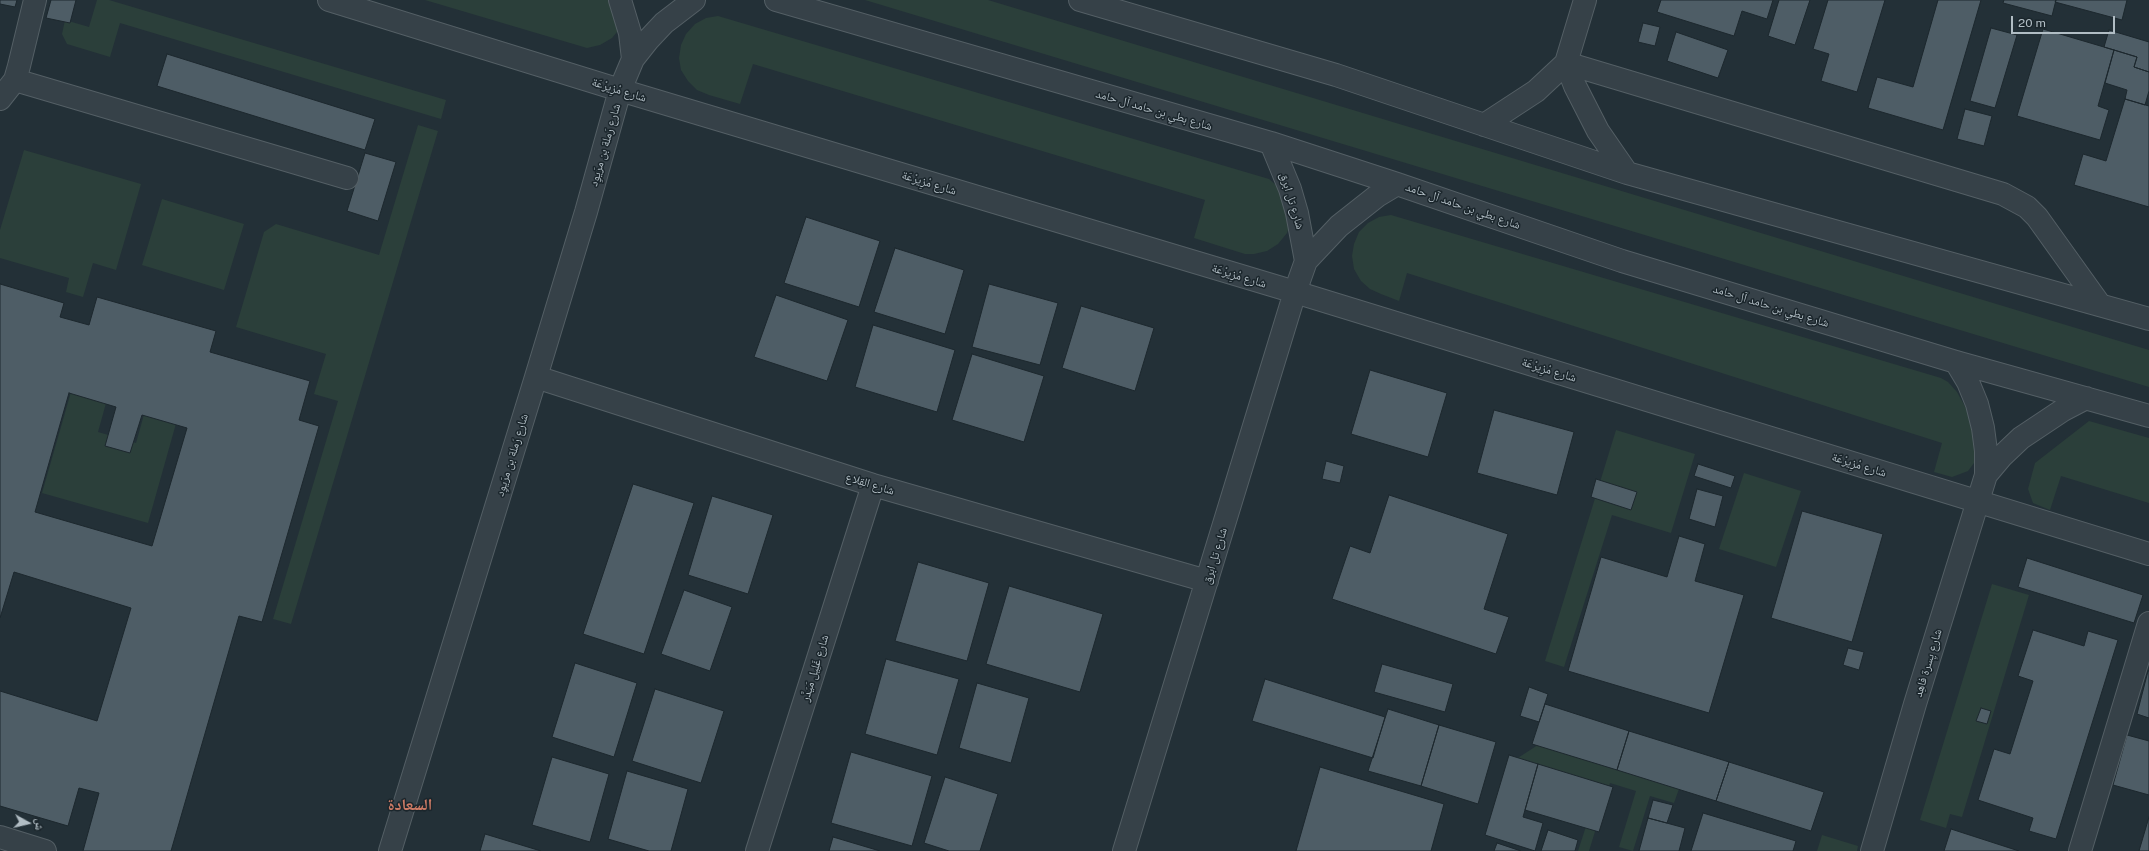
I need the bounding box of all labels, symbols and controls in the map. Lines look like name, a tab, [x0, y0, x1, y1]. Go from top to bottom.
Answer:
scale bar	[2013, 8, 2117, 34]
text: 20 m	[2018, 16, 2046, 30]
street label: شارع مْزِيرْعَة	[590, 75, 648, 105]
street label: شارع بطي بن حامد آل حامد	[1094, 86, 1214, 134]
street label: شارع رَملة بن مرَيوِد	[586, 102, 624, 188]
street label: شارع مْزِيرْعَة	[900, 168, 958, 198]
street label: شارع تل ابرق	[1277, 171, 1307, 231]
street label: شارع بطي بن حامد آل حامد	[1404, 180, 1522, 232]
street label: شارع مْزِيرْعَة	[1210, 261, 1268, 291]
street label: شارع بطي بن حامد آل حامد	[1711, 282, 1831, 330]
street label: شارع مْزِيرْعَة	[1520, 355, 1578, 385]
street label: شارع رَملة بن مرَيوِد	[493, 412, 531, 498]
street label: شارع مْزِيرْعَة	[1830, 450, 1888, 480]
street label: شارع القِلاع	[844, 470, 896, 498]
street label: شارع تل ابرق	[1200, 526, 1230, 586]
street label: شارع يِسرة فاهِد	[1911, 627, 1945, 699]
street label: شارع غَلِيل مَيَدَّر	[798, 633, 832, 703]
district label: السعادة	[388, 795, 432, 815]
north arrow	[8, 803, 48, 843]
text: ش	[33, 818, 47, 831]

